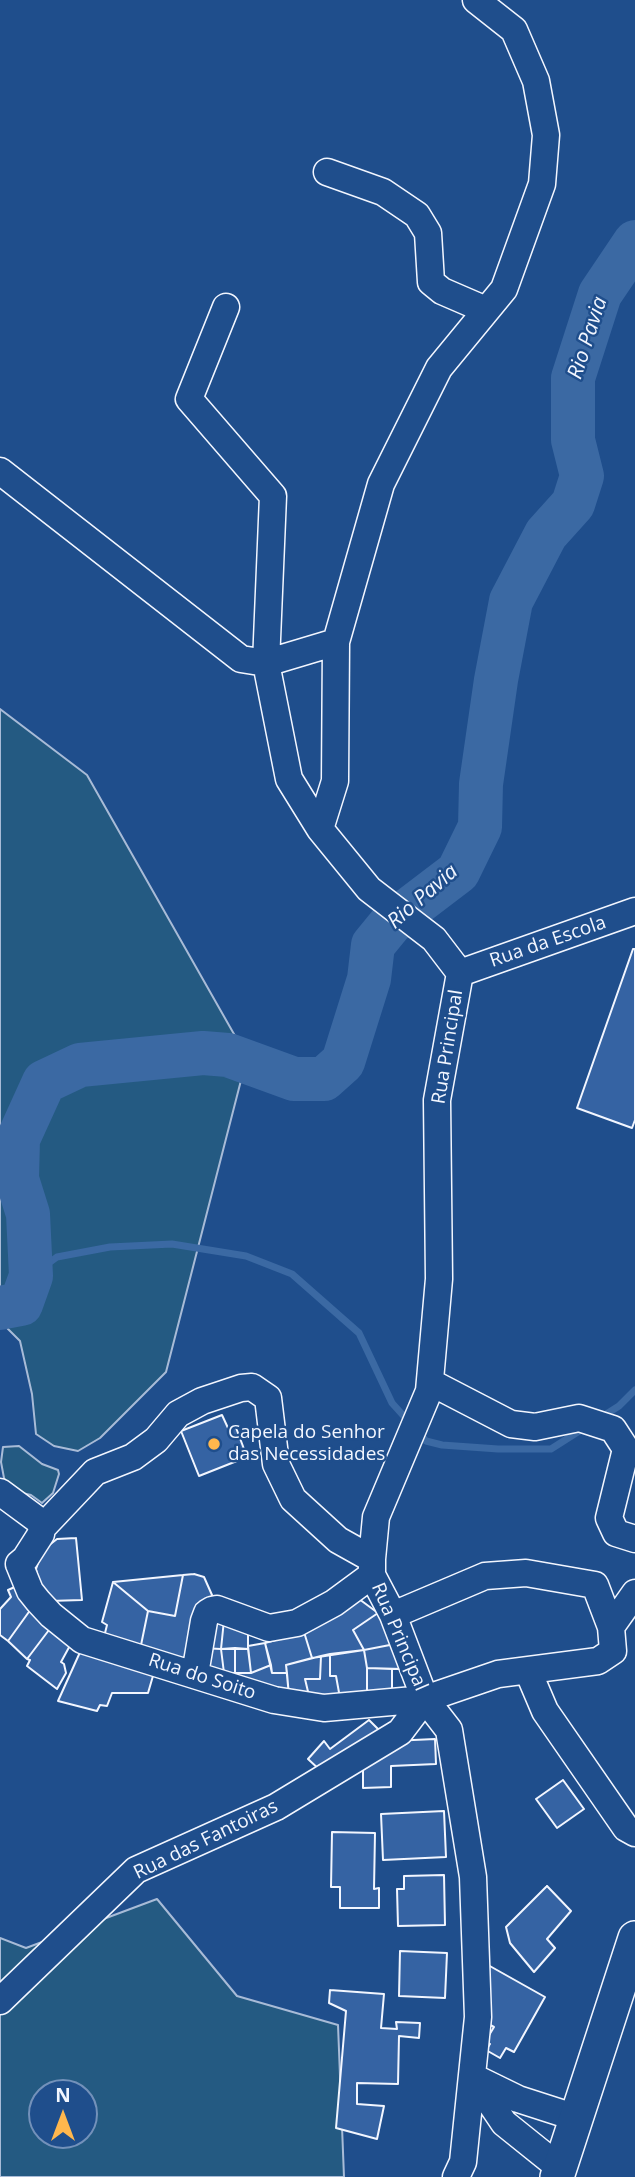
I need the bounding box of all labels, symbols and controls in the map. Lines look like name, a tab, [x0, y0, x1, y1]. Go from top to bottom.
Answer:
water label: Rio Pavia	[563, 294, 613, 382]
water label: Rio Pavia	[383, 860, 463, 934]
street label: Rua da Escola	[487, 911, 609, 973]
street label: Rua Principal	[428, 988, 468, 1106]
place label: Capela do Senhor das Necessidades	[228, 1422, 385, 1466]
marker: Capela do Senhor das Necessidades	[206, 1436, 222, 1452]
street label: Rua Principal	[366, 1579, 432, 1695]
street label: Rua do Soito	[145, 1649, 259, 1705]
street label: Rua das Fantoiras	[130, 1795, 282, 1885]
north arrow	[28, 2079, 98, 2149]
text: N	[55, 2082, 71, 2108]

